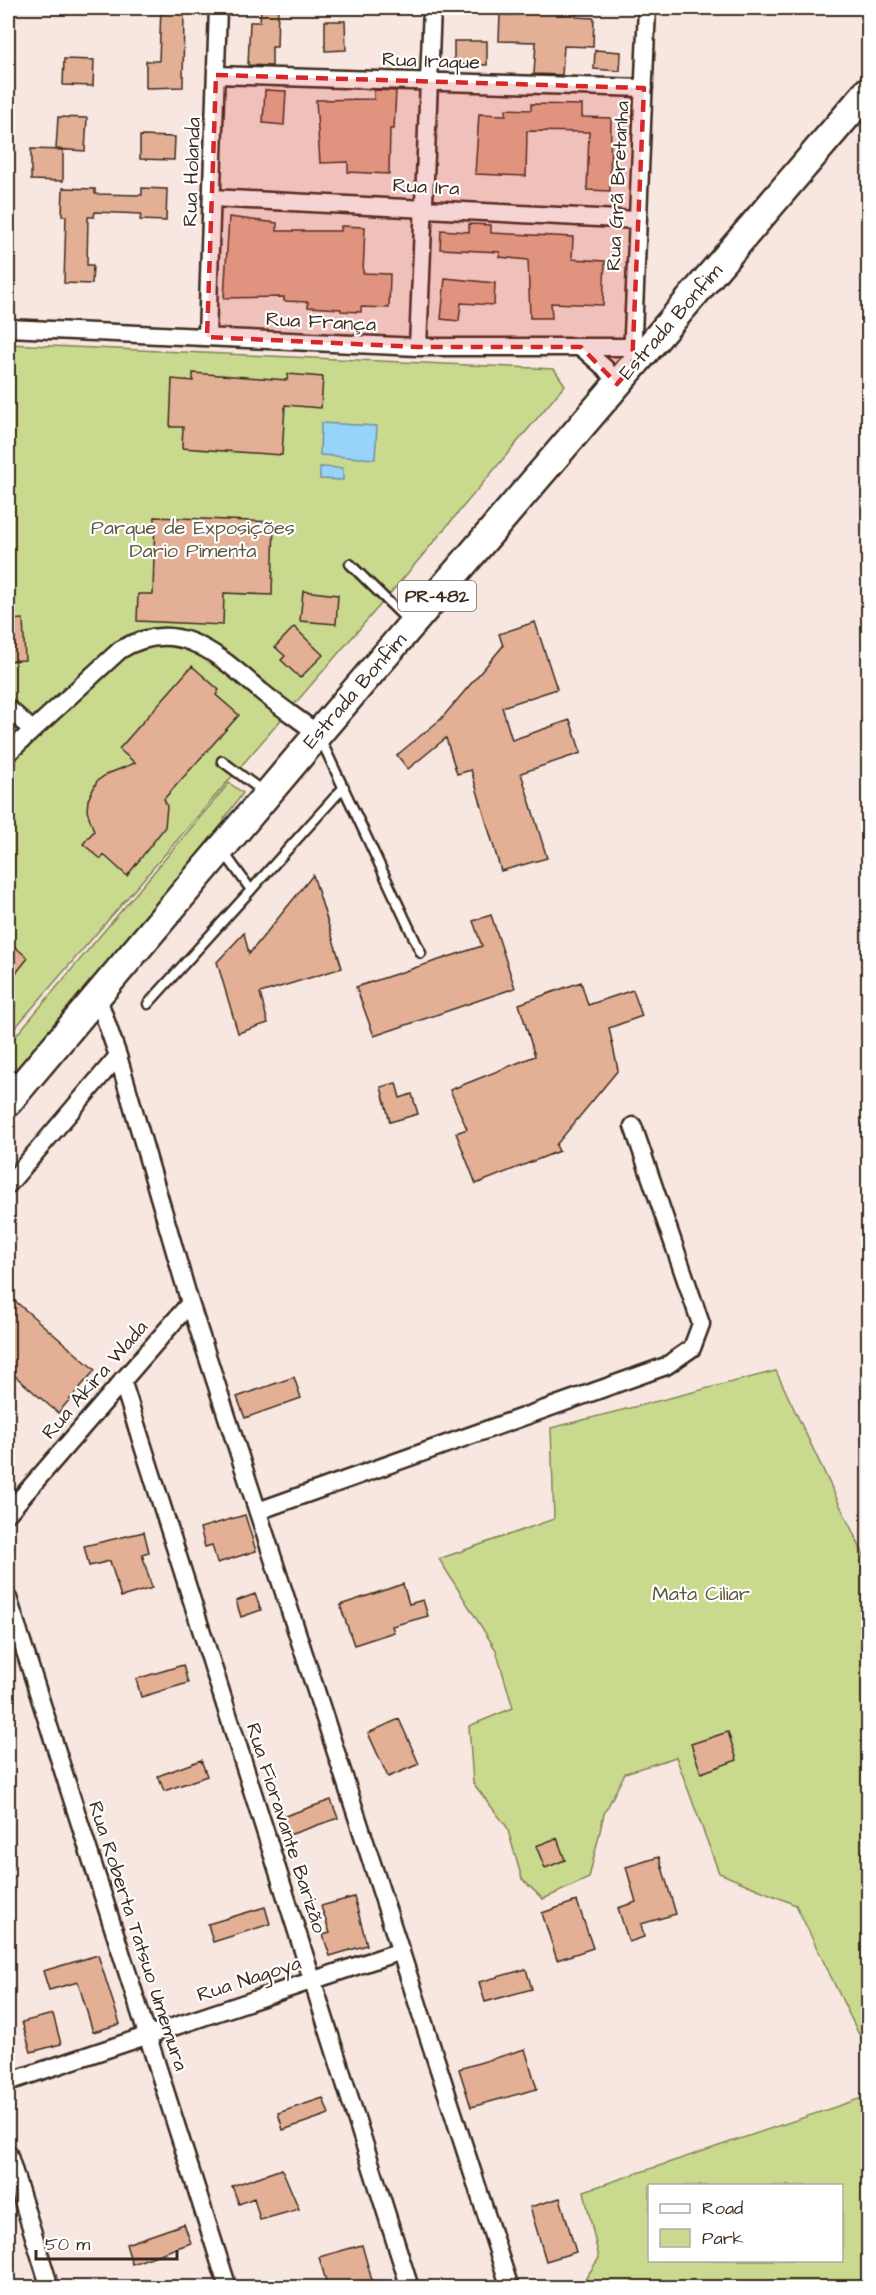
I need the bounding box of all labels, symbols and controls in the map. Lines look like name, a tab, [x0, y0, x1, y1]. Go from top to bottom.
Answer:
street label: Rua Iraque	[381, 45, 481, 77]
street label: Rua Grã Bretanha	[600, 100, 636, 272]
street label: Rua Holanda	[176, 117, 208, 227]
street label: Rua Ira	[392, 171, 460, 203]
street label: Estrada Bonfim	[613, 258, 730, 386]
street label: Rua França	[265, 305, 377, 339]
park label: Parque de Exposições Dario Pimenta	[91, 514, 295, 565]
road number: PR-482	[398, 581, 476, 611]
street label: Estrada Bonfim	[297, 627, 414, 755]
street label: Rua Akira Wada	[35, 1314, 155, 1446]
park label: Mata Ciliar	[652, 1580, 750, 1608]
street label: Rua Fioravante Barizão	[239, 1719, 333, 1937]
street label: Rua Roberta Tatsuo Umemura	[81, 1797, 195, 2075]
street label: Rua Nagoya	[193, 1949, 305, 2010]
legend	[648, 2184, 843, 2262]
text: Road	[702, 2196, 743, 2221]
scale bar	[36, 2223, 177, 2261]
text: Park	[702, 2226, 744, 2251]
text: 50 m	[45, 2232, 90, 2257]

